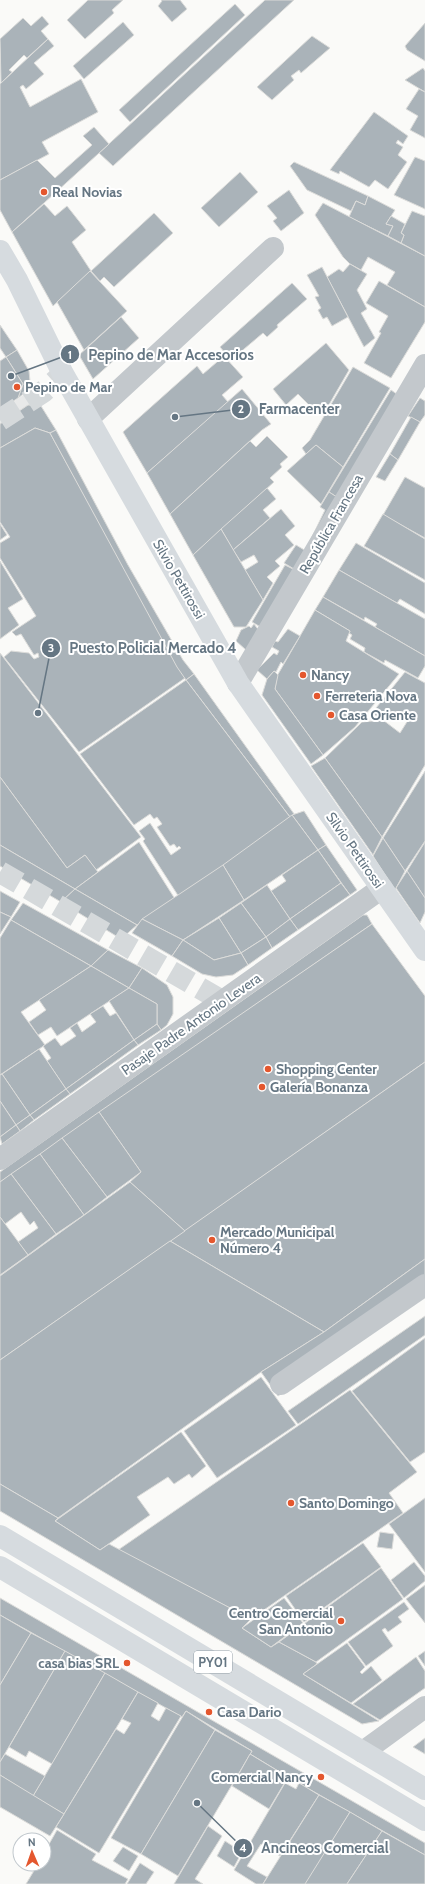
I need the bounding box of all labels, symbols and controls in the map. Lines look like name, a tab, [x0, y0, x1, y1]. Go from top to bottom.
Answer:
place label: Real Novias	[52, 183, 122, 201]
marker: Real Novias	[39, 187, 49, 197]
callout: Pepino de Mar Accesorios	[60, 341, 262, 368]
text: Pepino de Mar Accesorios	[88, 346, 254, 364]
text: 1	[68, 347, 72, 362]
place label: Pepino de Mar	[25, 378, 113, 396]
marker: Pepino de Mar	[12, 382, 22, 392]
callout: Farmacenter	[231, 395, 348, 422]
text: Farmacenter	[259, 400, 339, 418]
text: 2	[238, 401, 244, 416]
street label: República Francesa	[295, 471, 367, 577]
street label: Silvio Pettirossi	[149, 536, 209, 622]
callout: Puesto Policial Mercado 4	[41, 634, 244, 661]
text: Puesto Policial Mercado 4	[69, 639, 237, 657]
text: 3	[48, 640, 54, 655]
place label: Nancy	[311, 666, 350, 684]
marker: Nancy	[298, 670, 308, 680]
place label: Ferreteria Nova	[325, 687, 417, 705]
marker: Ferreteria Nova	[312, 691, 322, 701]
place label: Casa Oriente	[339, 706, 416, 724]
marker: Casa Oriente	[326, 710, 336, 720]
street label: Silvio Pettirossi	[322, 808, 388, 892]
street label: Pasaje Padre Antonio Levera	[118, 969, 265, 1079]
place label: Shopping Center	[276, 1060, 377, 1078]
marker: Shopping Center	[263, 1064, 273, 1074]
place label: Galería Bonanza	[270, 1078, 368, 1096]
marker: Galería Bonanza	[257, 1082, 267, 1092]
place label: Mercado Municipal Número 4	[220, 1223, 335, 1257]
marker: Mercado Municipal Número 4	[207, 1235, 217, 1245]
place label: Santo Domingo	[299, 1494, 394, 1512]
marker: Santo Domingo	[286, 1498, 296, 1508]
place label: Centro Comercial San Antonio	[229, 1604, 333, 1638]
marker: Centro Comercial San Antonio	[336, 1616, 346, 1626]
road number: PY01	[194, 1651, 232, 1673]
place label: casa bias SRL	[38, 1654, 119, 1672]
marker: casa bias SRL	[122, 1658, 132, 1668]
place label: Casa Dario	[217, 1703, 281, 1721]
marker: Casa Dario	[204, 1707, 214, 1717]
place label: Comercial Nancy	[211, 1768, 313, 1786]
marker: Comercial Nancy	[316, 1772, 326, 1782]
north arrow	[12, 1832, 52, 1872]
callout: Ancineos Comercial	[233, 1834, 397, 1861]
text: N	[28, 1835, 36, 1849]
text: Ancineos Comercial	[261, 1839, 389, 1857]
text: 4	[239, 1840, 247, 1855]

